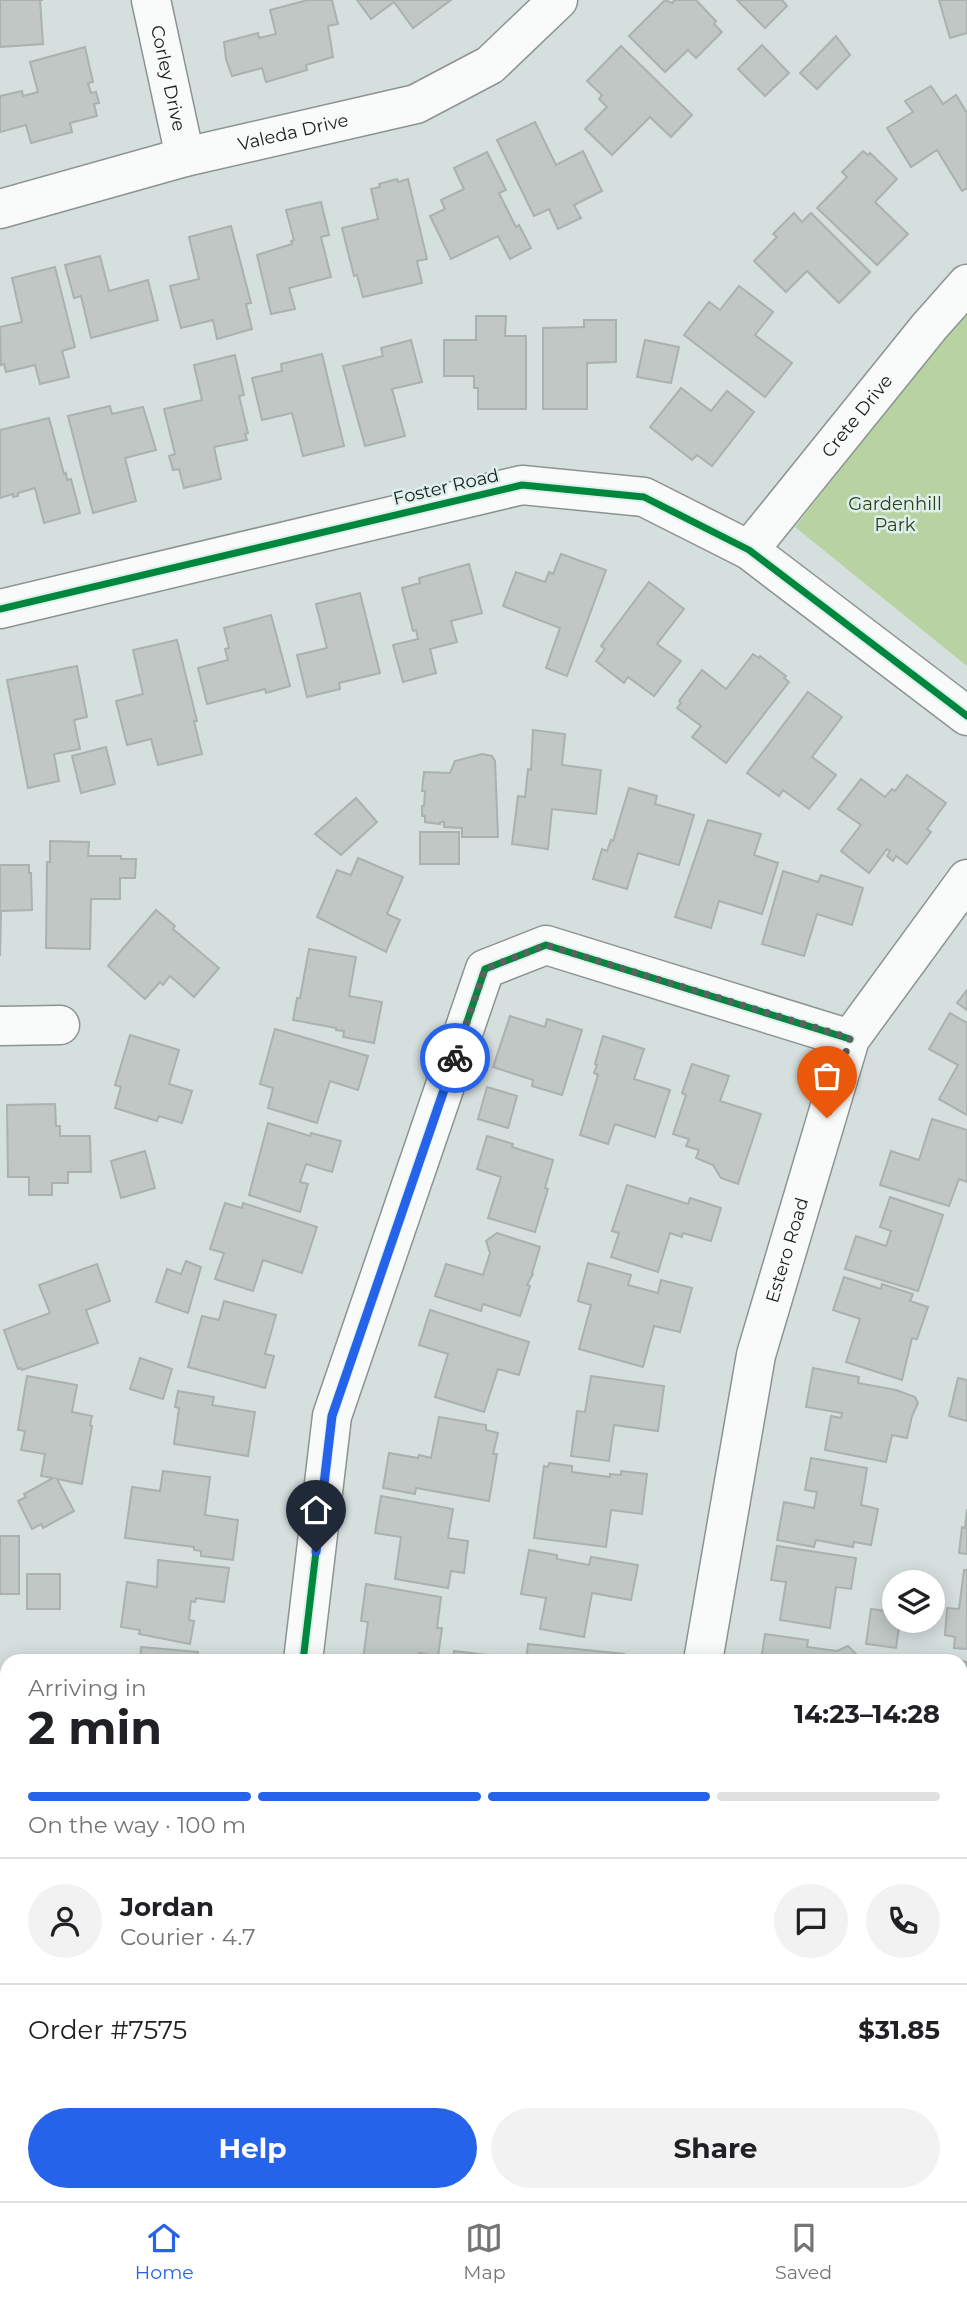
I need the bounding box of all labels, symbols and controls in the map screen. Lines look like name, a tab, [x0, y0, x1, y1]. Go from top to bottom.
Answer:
street label: Corley Drive	[146, 23, 190, 133]
street label: Valeda Drive	[236, 109, 351, 156]
street label: Crete Drive	[817, 370, 897, 462]
street label: Foster Road	[391, 464, 501, 510]
park label: Gardenhill Park	[848, 493, 942, 536]
courier	[420, 1023, 490, 1093]
icon: bike	[436, 1039, 474, 1077]
pin	[797, 1046, 857, 1118]
icon: bag	[808, 1057, 846, 1095]
street label: Estero Road	[761, 1195, 813, 1305]
pin	[286, 1480, 346, 1552]
icon: home	[297, 1491, 335, 1529]
map controls	[882, 1570, 945, 1633]
button: layers	[882, 1570, 945, 1633]
text: Arriving in	[28, 1674, 147, 1702]
text: 14:23–14:28	[794, 1698, 940, 1730]
text: 2 min	[28, 1699, 162, 1756]
text: On the way · 100 m	[28, 1811, 246, 1839]
button: person	[28, 1884, 102, 1958]
button: chat	[774, 1884, 848, 1958]
button: phone	[866, 1884, 940, 1958]
text: Jordan	[120, 1891, 214, 1923]
text: Courier · 4.7	[120, 1923, 256, 1951]
text: Order #7575	[28, 2014, 187, 2046]
text: $31.85	[858, 2014, 940, 2046]
button: Help	[28, 2108, 477, 2188]
button: Share	[491, 2108, 940, 2188]
tab: Home	[135, 2219, 194, 2284]
tab: Map	[463, 2219, 506, 2284]
tab: Saved	[775, 2219, 832, 2284]

